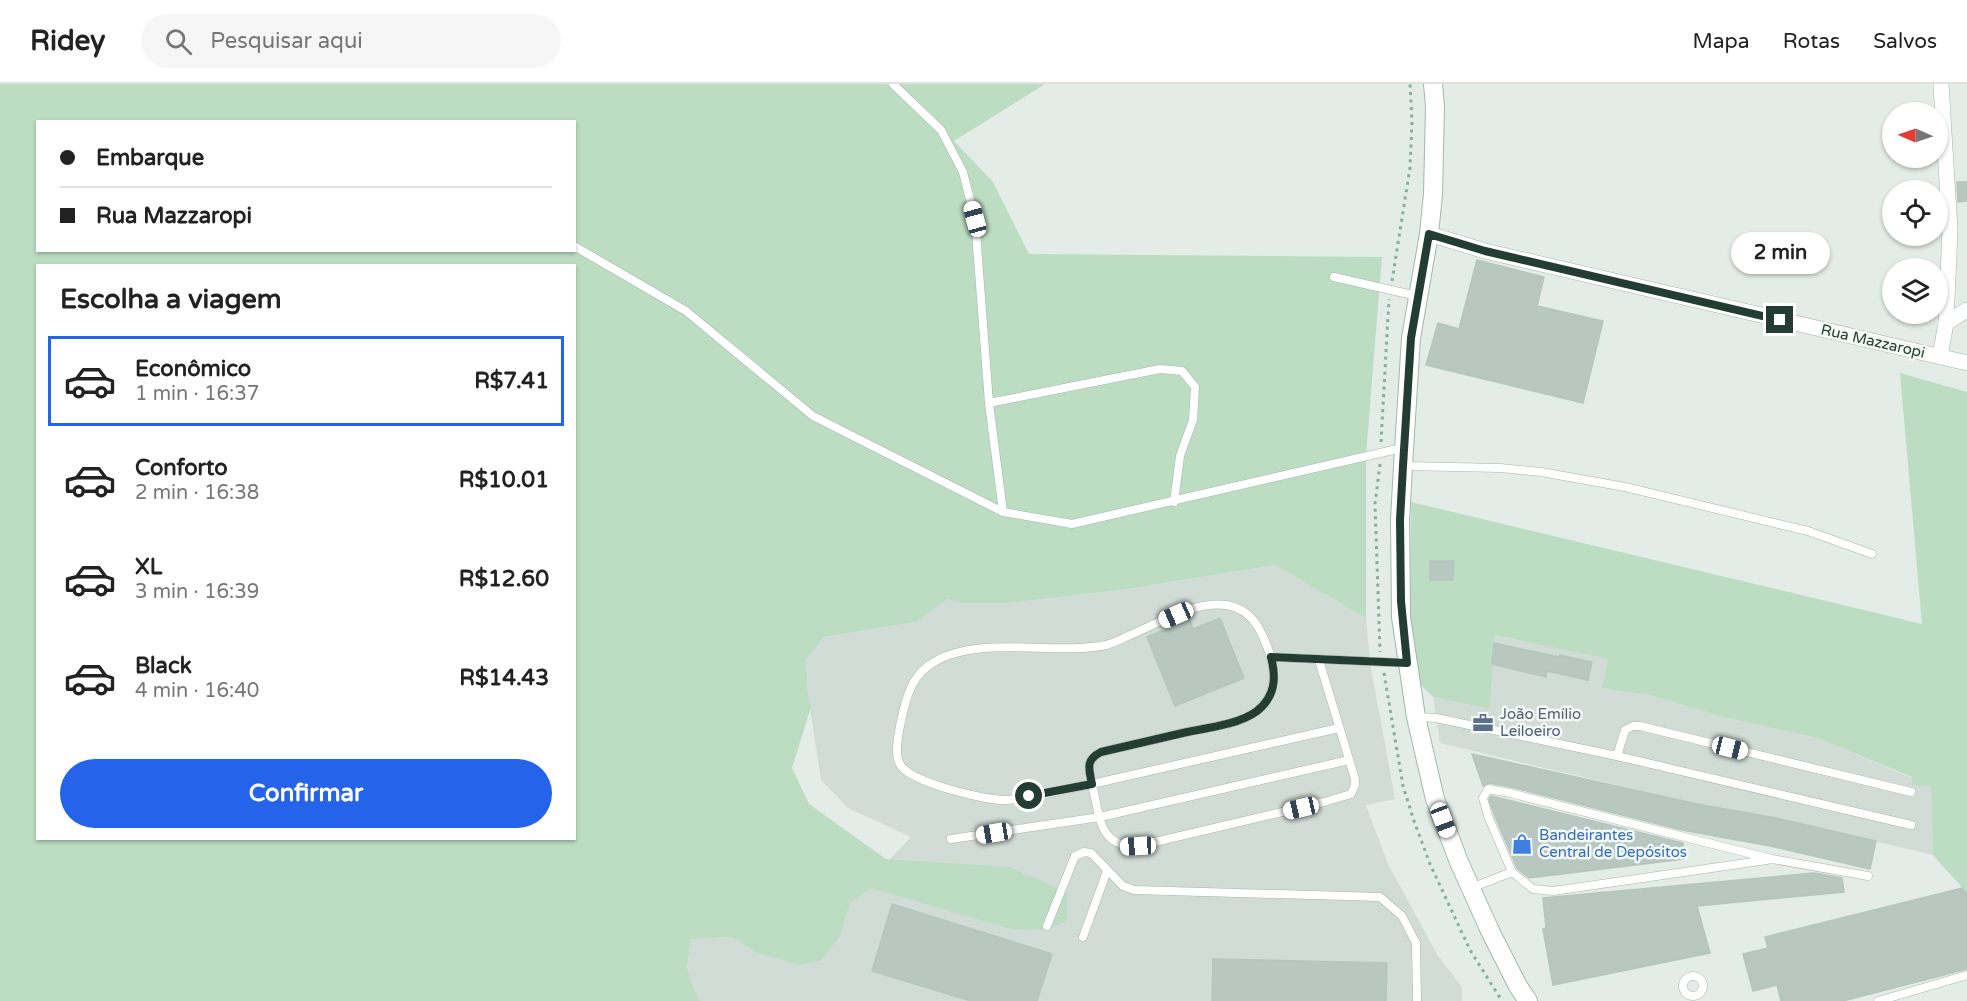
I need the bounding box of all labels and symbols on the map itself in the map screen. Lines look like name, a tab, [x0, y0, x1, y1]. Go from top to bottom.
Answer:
north arrow	[1882, 102, 1948, 168]
car	[962, 199, 988, 239]
callout: 2 min	[1730, 233, 1830, 275]
route end	[1766, 306, 1793, 333]
street label: Rua Mazzaropi	[1819, 320, 1927, 362]
car	[1156, 599, 1196, 631]
place label: João Emílio Leiloeiro	[1500, 705, 1581, 740]
office icon: João Emílio Leiloeiro	[1471, 711, 1495, 735]
car	[1710, 735, 1750, 761]
route start	[1015, 782, 1042, 809]
car	[1281, 795, 1321, 821]
car	[1428, 800, 1458, 840]
car	[975, 821, 1013, 845]
place label: Bandeirantes Central de Depósitos	[1539, 826, 1687, 861]
shop icon: Bandeirantes Central de Depósitos	[1510, 832, 1534, 856]
car	[1120, 836, 1156, 856]

